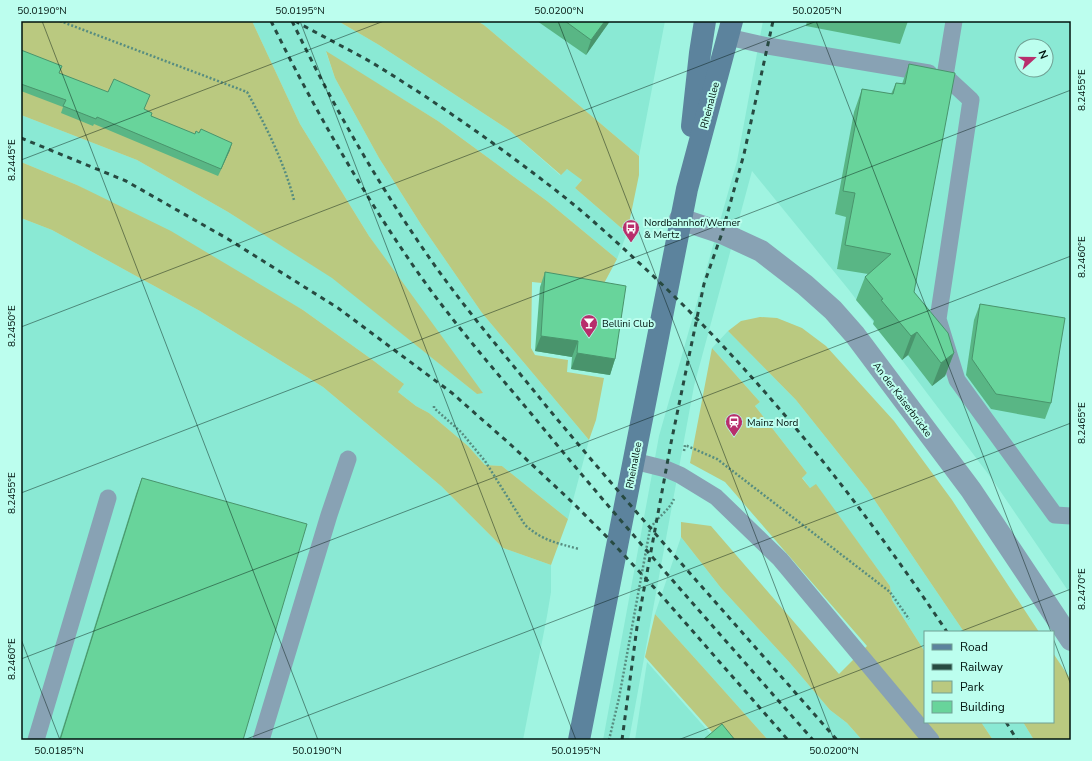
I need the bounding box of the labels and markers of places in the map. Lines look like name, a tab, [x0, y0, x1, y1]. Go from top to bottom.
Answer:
place label: Nordbahnhof/Werner & Mertz	[644, 216, 741, 242]
bus stop icon: Nordbahnhof/Werner & Mertz	[621, 218, 641, 243]
bar icon: Bellini Club	[579, 313, 599, 338]
place label: Bellini Club	[602, 317, 654, 331]
station icon: Mainz Nord	[724, 412, 744, 437]
place label: Mainz Nord	[747, 416, 799, 430]

